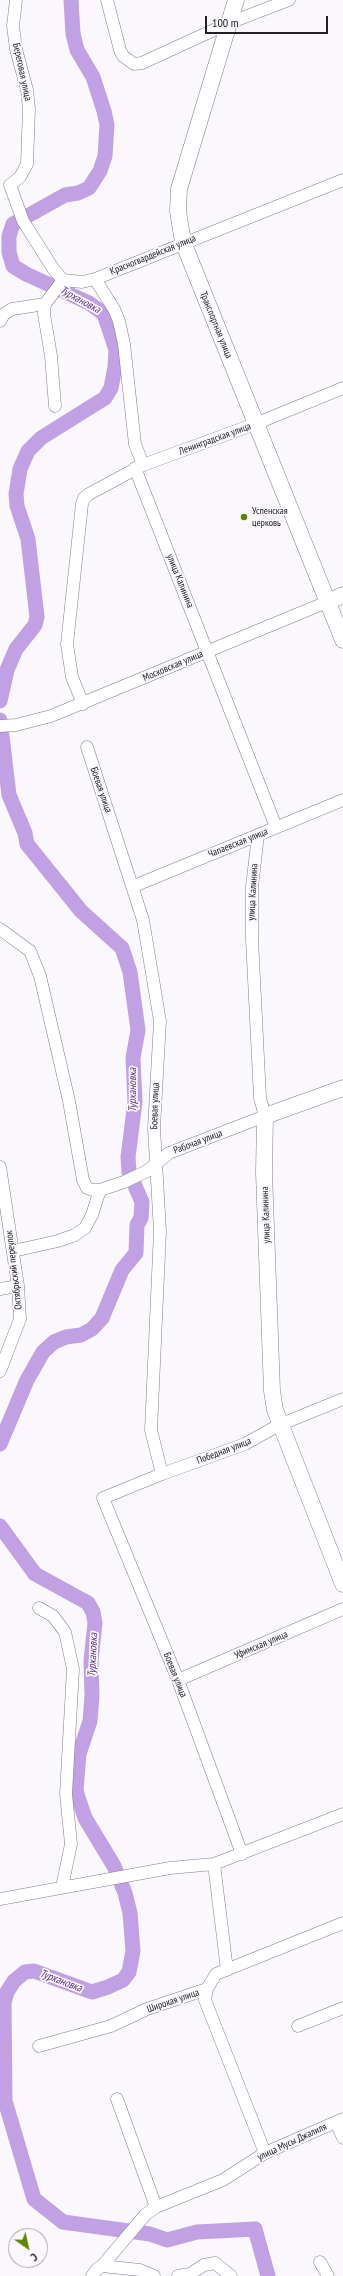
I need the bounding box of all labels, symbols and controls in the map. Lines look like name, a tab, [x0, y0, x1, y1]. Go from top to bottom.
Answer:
scale bar	[207, 8, 330, 34]
text: 100 m	[212, 15, 239, 30]
street label: Береговая улица	[10, 42, 34, 102]
street label: Красногвардейская улица	[108, 232, 198, 278]
water label: Турхановка	[58, 284, 102, 316]
street label: Транспортная улица	[197, 290, 235, 360]
street label: Ленинградская улица	[177, 420, 253, 458]
place label: Успенская церковь	[252, 505, 288, 528]
marker: Успенская церковь	[239, 512, 249, 522]
street label: улица Калинина	[164, 552, 196, 610]
street label: Московская улица	[141, 648, 205, 684]
street label: Боевая улица	[88, 766, 114, 814]
street label: Чапаевская улица	[206, 826, 270, 860]
street label: улица Калинина	[246, 863, 260, 921]
water label: Турхановка	[126, 1068, 140, 1112]
street label: Боевая улица	[148, 1082, 162, 1130]
street label: Рабочая улица	[172, 1127, 224, 1157]
street label: улица Калинина	[259, 1186, 273, 1244]
street label: Октябрьский переулок	[3, 1230, 25, 1310]
street label: Победная улица	[195, 1435, 253, 1467]
street label: Уфимская улица	[232, 1628, 290, 1662]
water label: Турхановка	[85, 1633, 101, 1677]
street label: Боевая улица	[161, 1651, 189, 1699]
water label: Турхановка	[38, 1967, 84, 1995]
street label: Широкая улица	[145, 1986, 201, 2016]
street label: улица Мусы Джалиля	[255, 2121, 329, 2163]
north arrow	[8, 2228, 48, 2268]
text: С	[28, 2250, 40, 2264]

